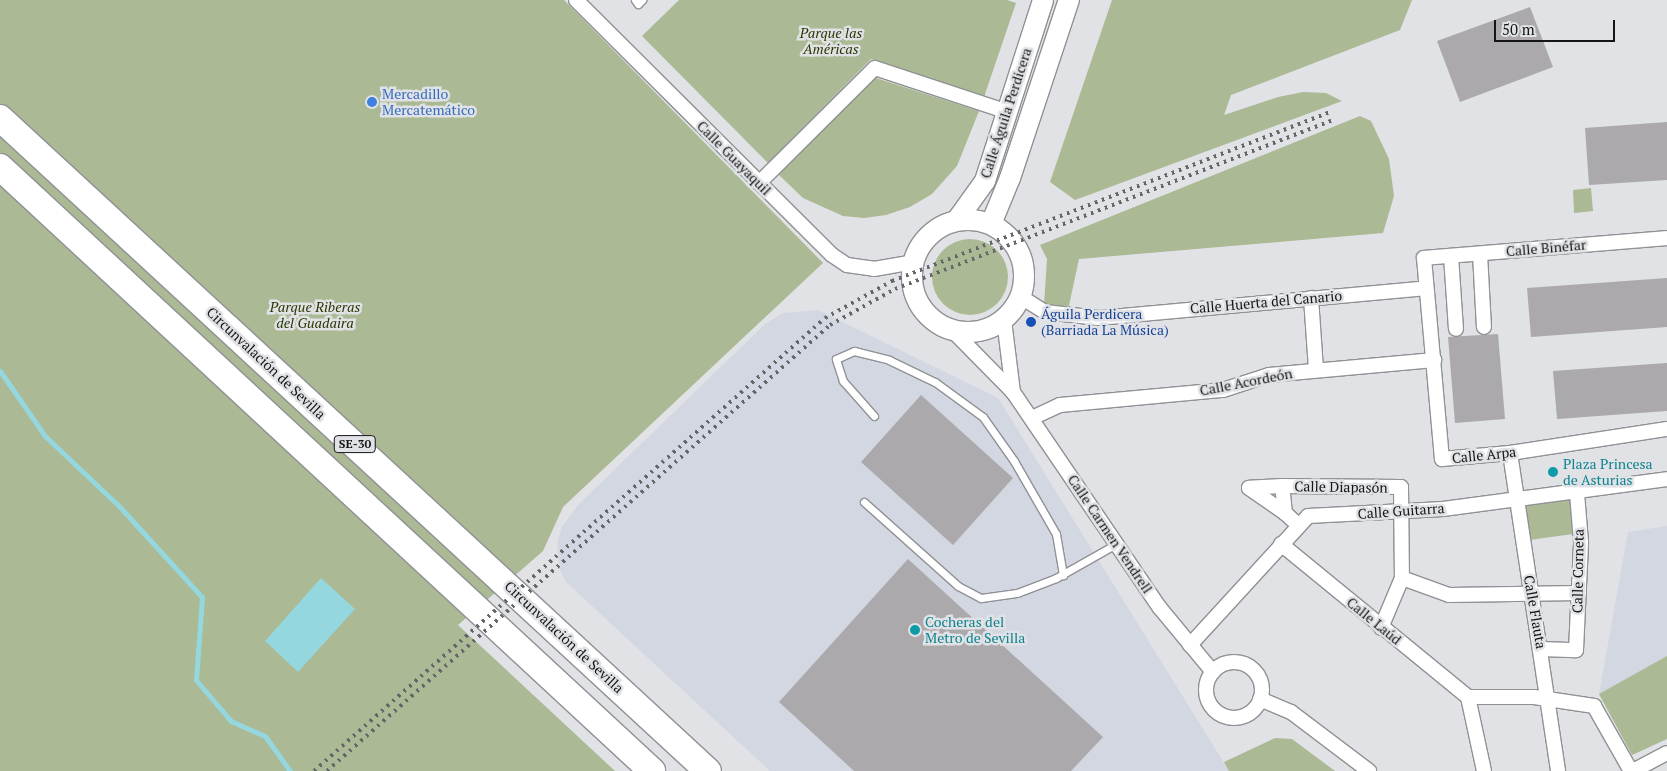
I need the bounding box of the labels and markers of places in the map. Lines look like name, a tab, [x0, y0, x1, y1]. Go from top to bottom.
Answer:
place label: Mercadillo Mercatemático	[382, 86, 475, 118]
marker: Mercadillo Mercatemático	[366, 96, 378, 108]
place label: Águila Perdicera (Barriada La Música)	[1041, 306, 1169, 338]
marker: Águila Perdicera (Barriada La Música)	[1025, 316, 1037, 328]
place label: Plaza Princesa de Asturias	[1563, 456, 1653, 488]
marker: Plaza Princesa de Asturias	[1547, 466, 1559, 478]
place label: Cocheras del Metro de Sevilla	[925, 614, 1025, 646]
marker: Cocheras del Metro de Sevilla	[909, 624, 921, 636]

